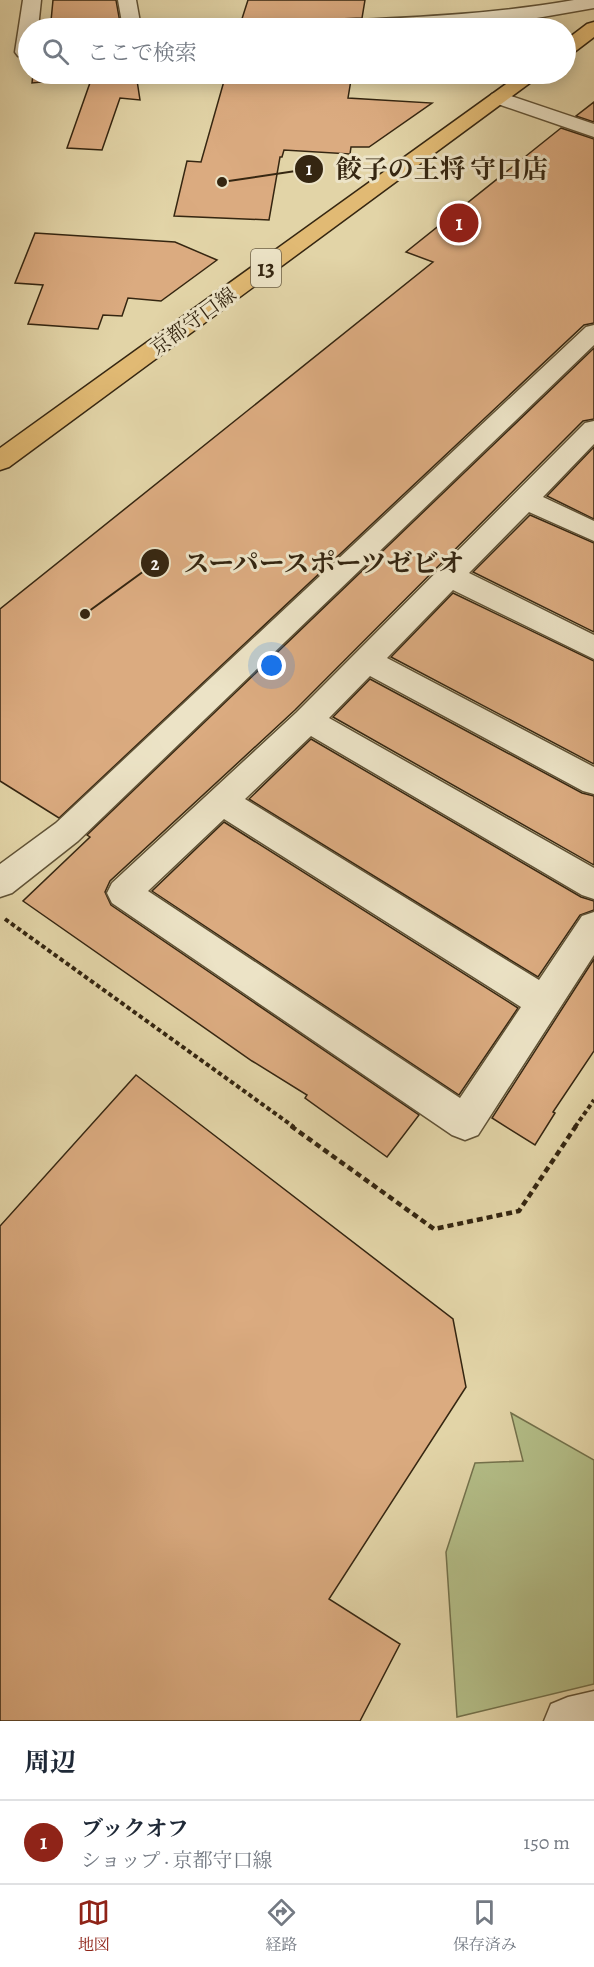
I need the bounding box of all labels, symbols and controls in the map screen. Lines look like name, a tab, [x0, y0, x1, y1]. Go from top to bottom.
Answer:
search box	[18, 18, 576, 84]
icon: search	[39, 35, 72, 68]
text: ここで検索	[87, 38, 197, 68]
callout: 餃子の王将 守口店	[294, 147, 560, 191]
text: 餃子の王将 守口店	[336, 152, 548, 187]
text: 1	[306, 157, 313, 181]
pin: 1	[440, 200, 478, 246]
road number: 13	[251, 249, 281, 287]
street label: 京都守口線	[145, 281, 242, 362]
callout: スーパースポーツゼビオ	[140, 541, 479, 585]
text: スーパースポーツゼビオ	[183, 546, 465, 581]
text: 2	[151, 552, 160, 576]
your location	[257, 651, 286, 680]
text: 周辺	[24, 1745, 76, 1780]
text: ブックオフ	[81, 1814, 189, 1844]
text: 1	[40, 1829, 47, 1856]
text: 150 m	[523, 1829, 570, 1856]
text: ショップ · 京都守口線	[81, 1847, 272, 1874]
tab: 地図	[77, 1896, 110, 1956]
tab: 経路	[265, 1896, 298, 1956]
tab: 保存済み	[453, 1896, 517, 1956]

